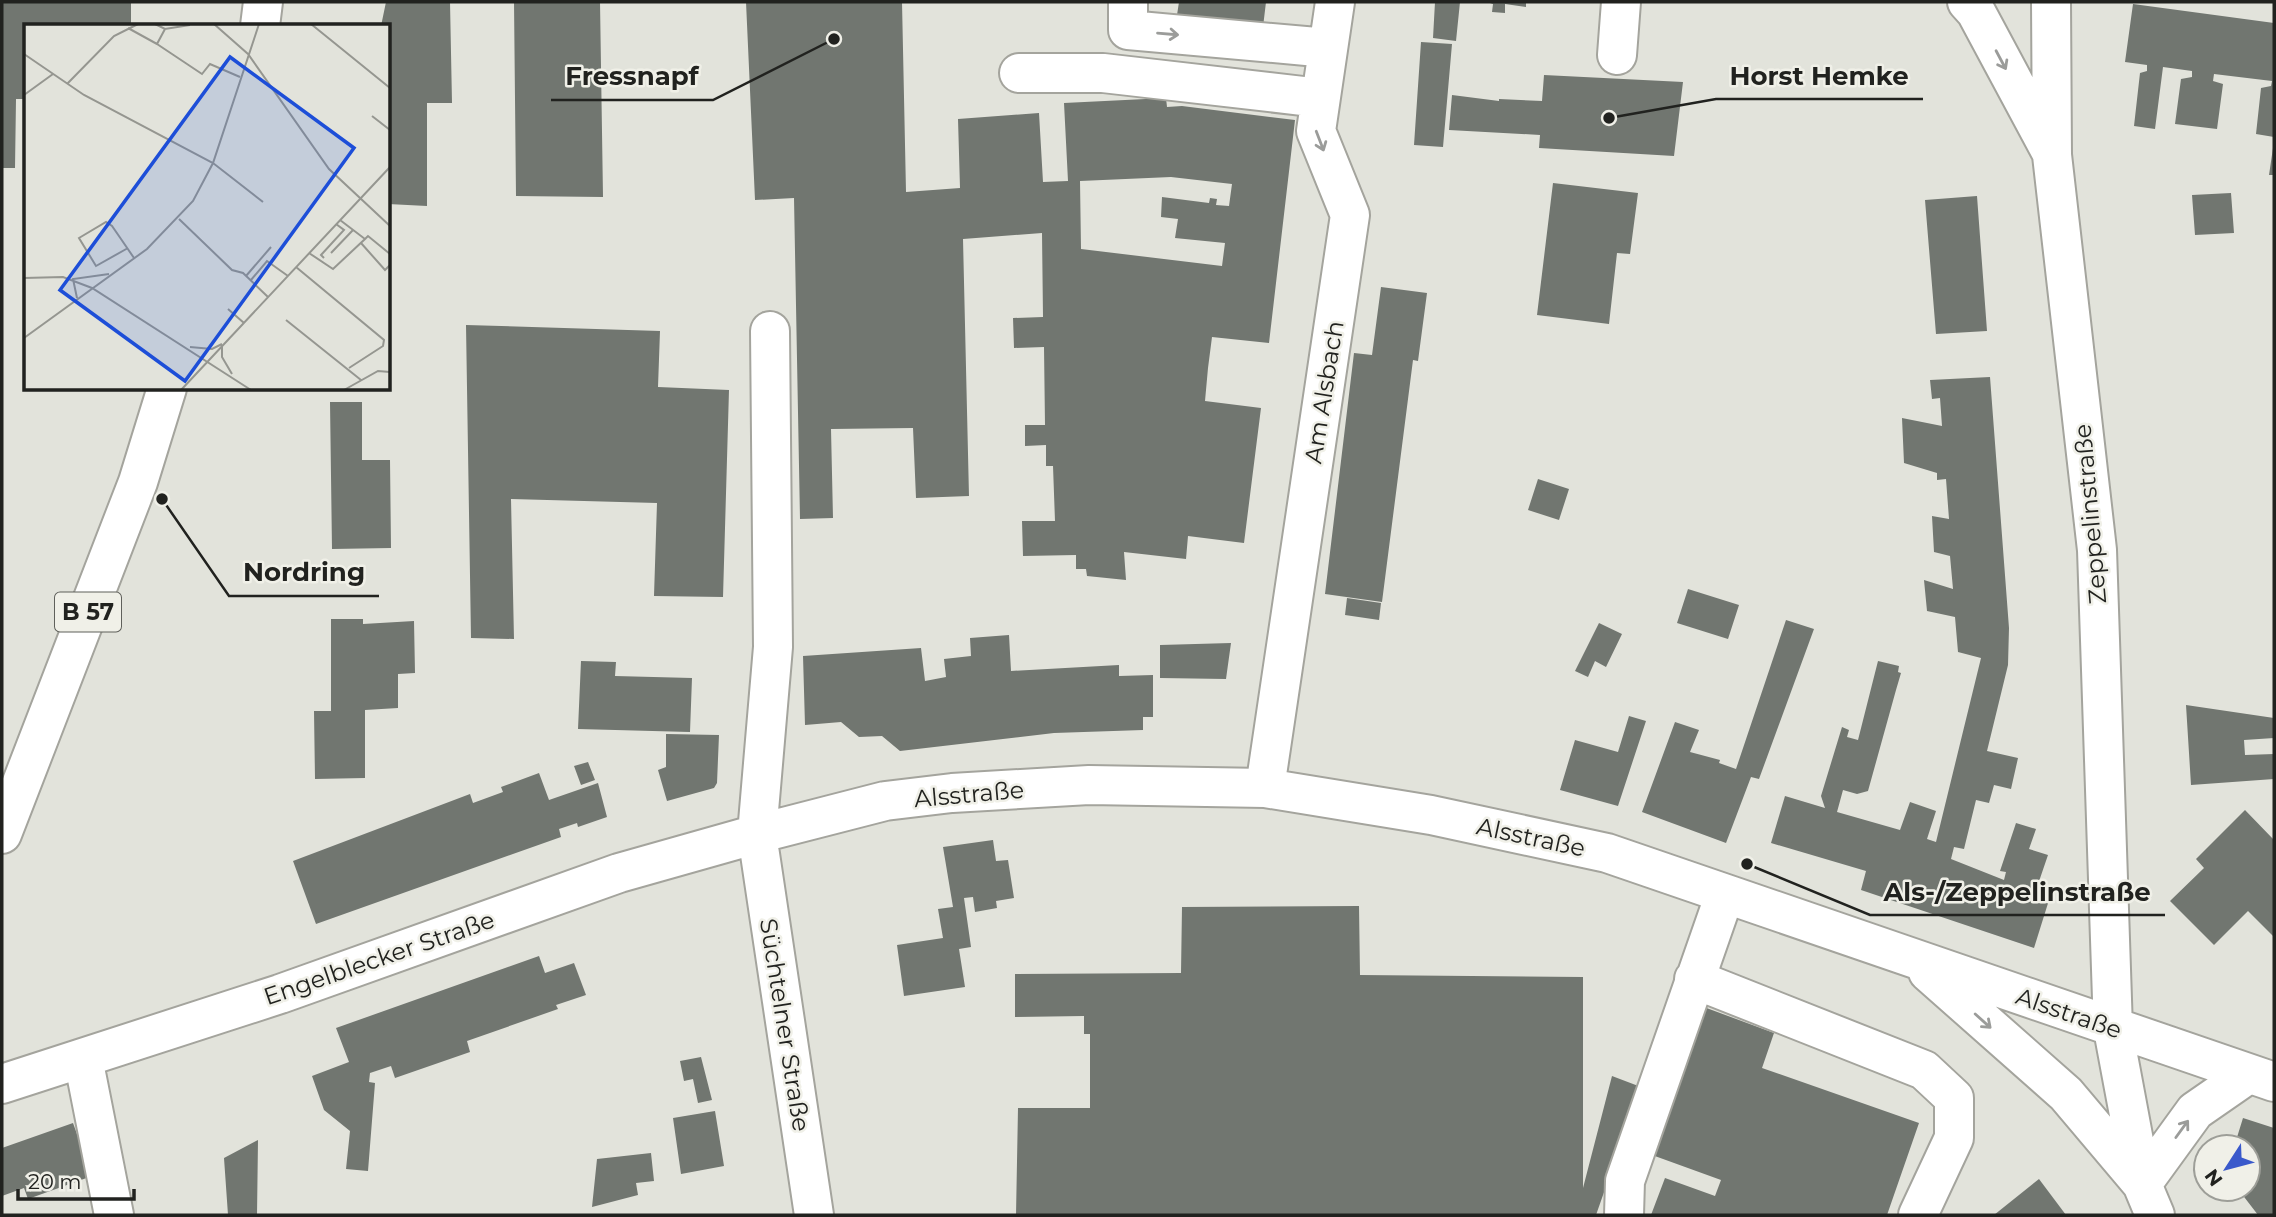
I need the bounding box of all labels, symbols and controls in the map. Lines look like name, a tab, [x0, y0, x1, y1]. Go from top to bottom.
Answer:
inset map	[24, 24, 390, 390]
one-way arrow	[1156, 28, 1179, 41]
one-way arrow	[1995, 49, 2009, 70]
callout: Horst Hemke	[1716, 52, 1923, 99]
callout: Fressnapf	[551, 53, 713, 100]
text: Fressnapf	[565, 60, 700, 92]
text: Horst Hemke	[1729, 60, 1909, 92]
one-way arrow	[1315, 130, 1328, 152]
street label: Am Alsbach	[1298, 318, 1350, 466]
street label: Zeppelinstraße	[2068, 423, 2112, 605]
callout: Nordring	[229, 549, 379, 596]
text: Nordring	[243, 556, 365, 588]
road number: B 57	[55, 592, 121, 632]
street label: Alsstraße	[913, 775, 1025, 813]
street label: Alsstraße	[1474, 811, 1588, 863]
callout: Als-/Zeppelinstraße	[1870, 868, 2165, 915]
text: Als-/Zeppelinstraße	[1882, 876, 2151, 908]
street label: Engelblecker Straße	[260, 905, 498, 1011]
street label: Süchtelner Straße	[754, 916, 816, 1134]
street label: Alsstraße	[2012, 981, 2126, 1045]
one-way arrow	[1974, 1013, 1992, 1029]
one-way arrow	[2175, 1120, 2189, 1139]
north arrow	[2192, 1133, 2262, 1203]
scale bar	[18, 1158, 133, 1202]
text: N	[2200, 1165, 2227, 1191]
text: 20 m	[28, 1169, 82, 1194]

